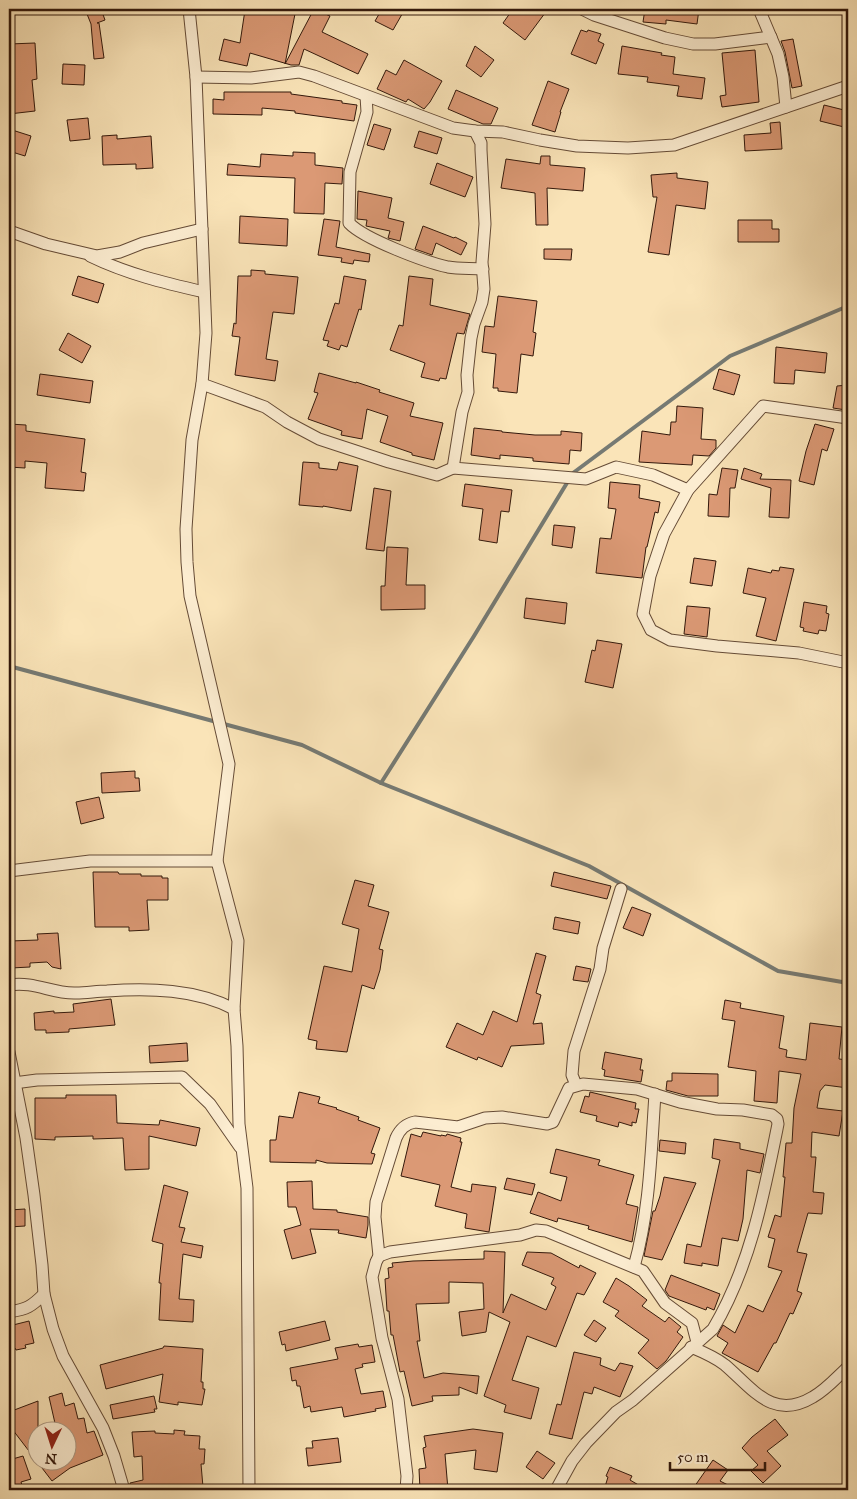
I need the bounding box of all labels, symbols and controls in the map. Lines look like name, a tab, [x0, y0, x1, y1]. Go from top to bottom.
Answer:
north arrow	[28, 1422, 78, 1472]
scale bar	[670, 1439, 764, 1471]
text: 50 m	[677, 1448, 709, 1466]
text: N	[44, 1450, 58, 1467]

